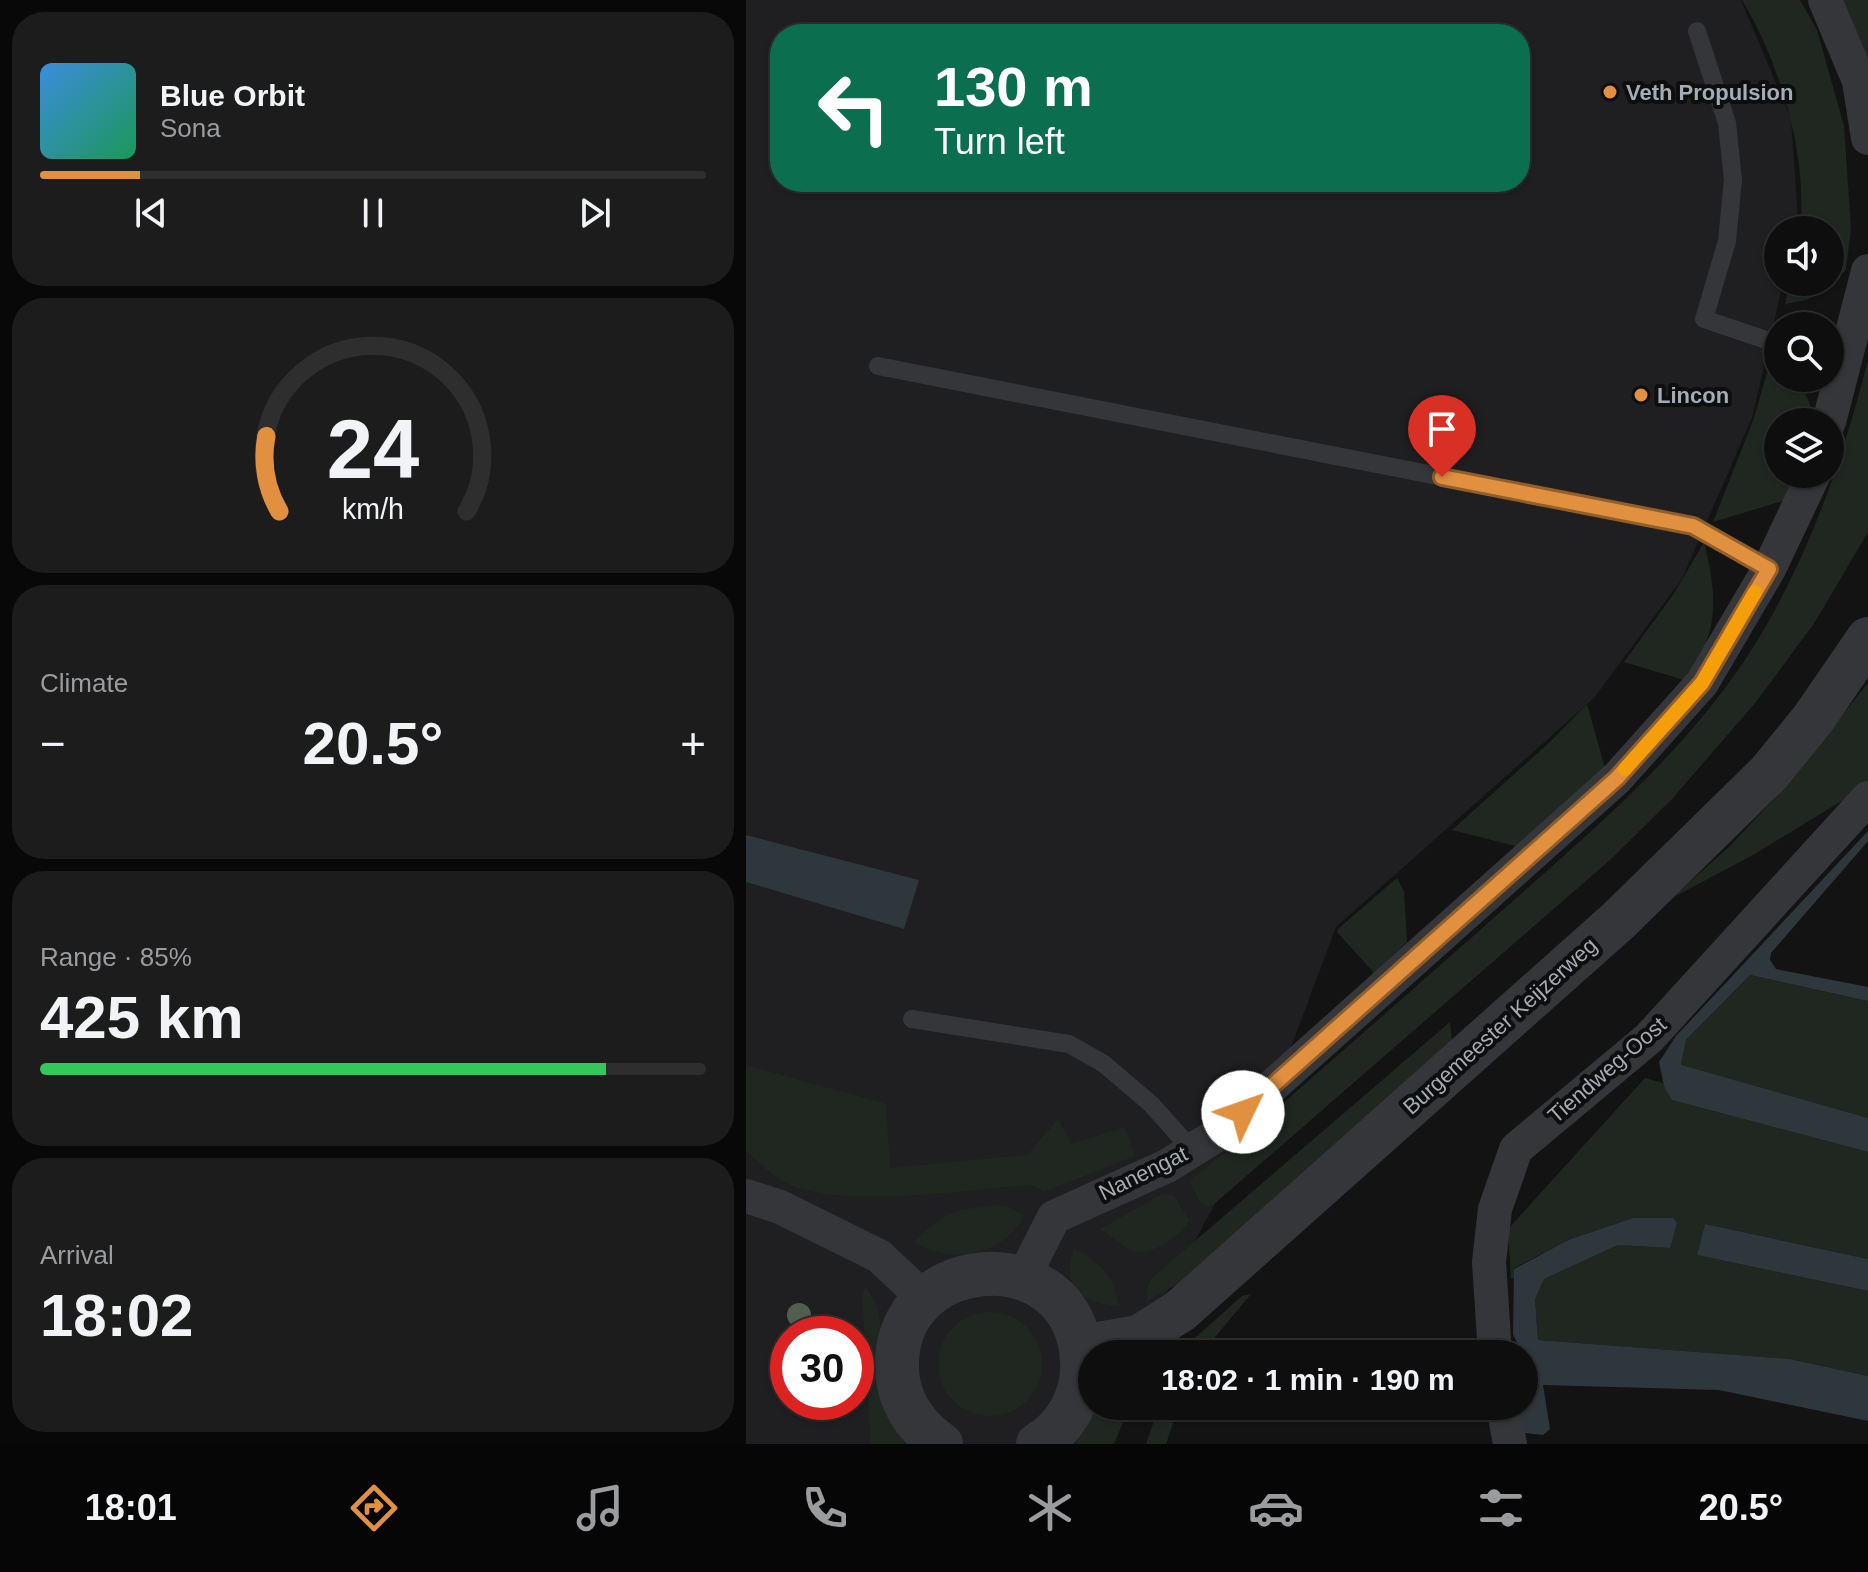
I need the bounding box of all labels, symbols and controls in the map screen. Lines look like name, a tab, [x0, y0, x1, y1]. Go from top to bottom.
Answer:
text: 130 m	[934, 55, 1093, 118]
icon: left	[802, 56, 906, 160]
text: Blue Orbit	[160, 79, 305, 112]
place label: Veth Propulsion	[1626, 80, 1793, 105]
marker: Veth Propulsion	[1601, 83, 1619, 101]
text: Sona	[160, 113, 221, 143]
text: Turn left	[934, 121, 1065, 162]
icon: previous	[129, 191, 173, 235]
icon: pause	[351, 191, 395, 235]
icon: next	[573, 191, 617, 235]
map controls	[1764, 216, 1844, 488]
button: sound	[1764, 216, 1844, 296]
button: search	[1764, 312, 1844, 392]
place label: Lincon	[1657, 383, 1729, 408]
marker: Lincon	[1632, 386, 1650, 404]
pin	[1408, 395, 1476, 477]
text: 24	[327, 402, 419, 495]
icon: arrive	[1420, 407, 1464, 451]
button: layers	[1764, 408, 1844, 488]
text: km/h	[342, 493, 404, 525]
text: Climate	[40, 668, 128, 698]
text: 20.5°	[303, 710, 443, 777]
text: −	[40, 719, 66, 768]
text: +	[680, 719, 706, 768]
street label: Burgemeester Keijzerweg	[1398, 932, 1602, 1120]
text: Range · 85%	[40, 942, 192, 972]
text: 425 km	[40, 984, 244, 1051]
street label: Tiendweg-Oost	[1543, 1012, 1671, 1128]
position arrow	[1201, 1070, 1285, 1154]
street label: Nanengat	[1095, 1141, 1191, 1205]
text: Arrival	[40, 1240, 114, 1270]
text: 18:02	[40, 1282, 193, 1349]
speed limit sign: 30	[770, 1316, 874, 1420]
text: 18:02 · 1 min · 190 m	[1161, 1363, 1455, 1396]
icon: directions	[346, 1480, 402, 1536]
icon: music	[572, 1480, 628, 1536]
icon: phone	[797, 1480, 853, 1536]
icon: climate	[1022, 1480, 1078, 1536]
icon: car	[1248, 1480, 1304, 1536]
icon: filters	[1473, 1480, 1529, 1536]
text: 18:01	[85, 1487, 177, 1528]
text: 20.5°	[1699, 1487, 1783, 1528]

